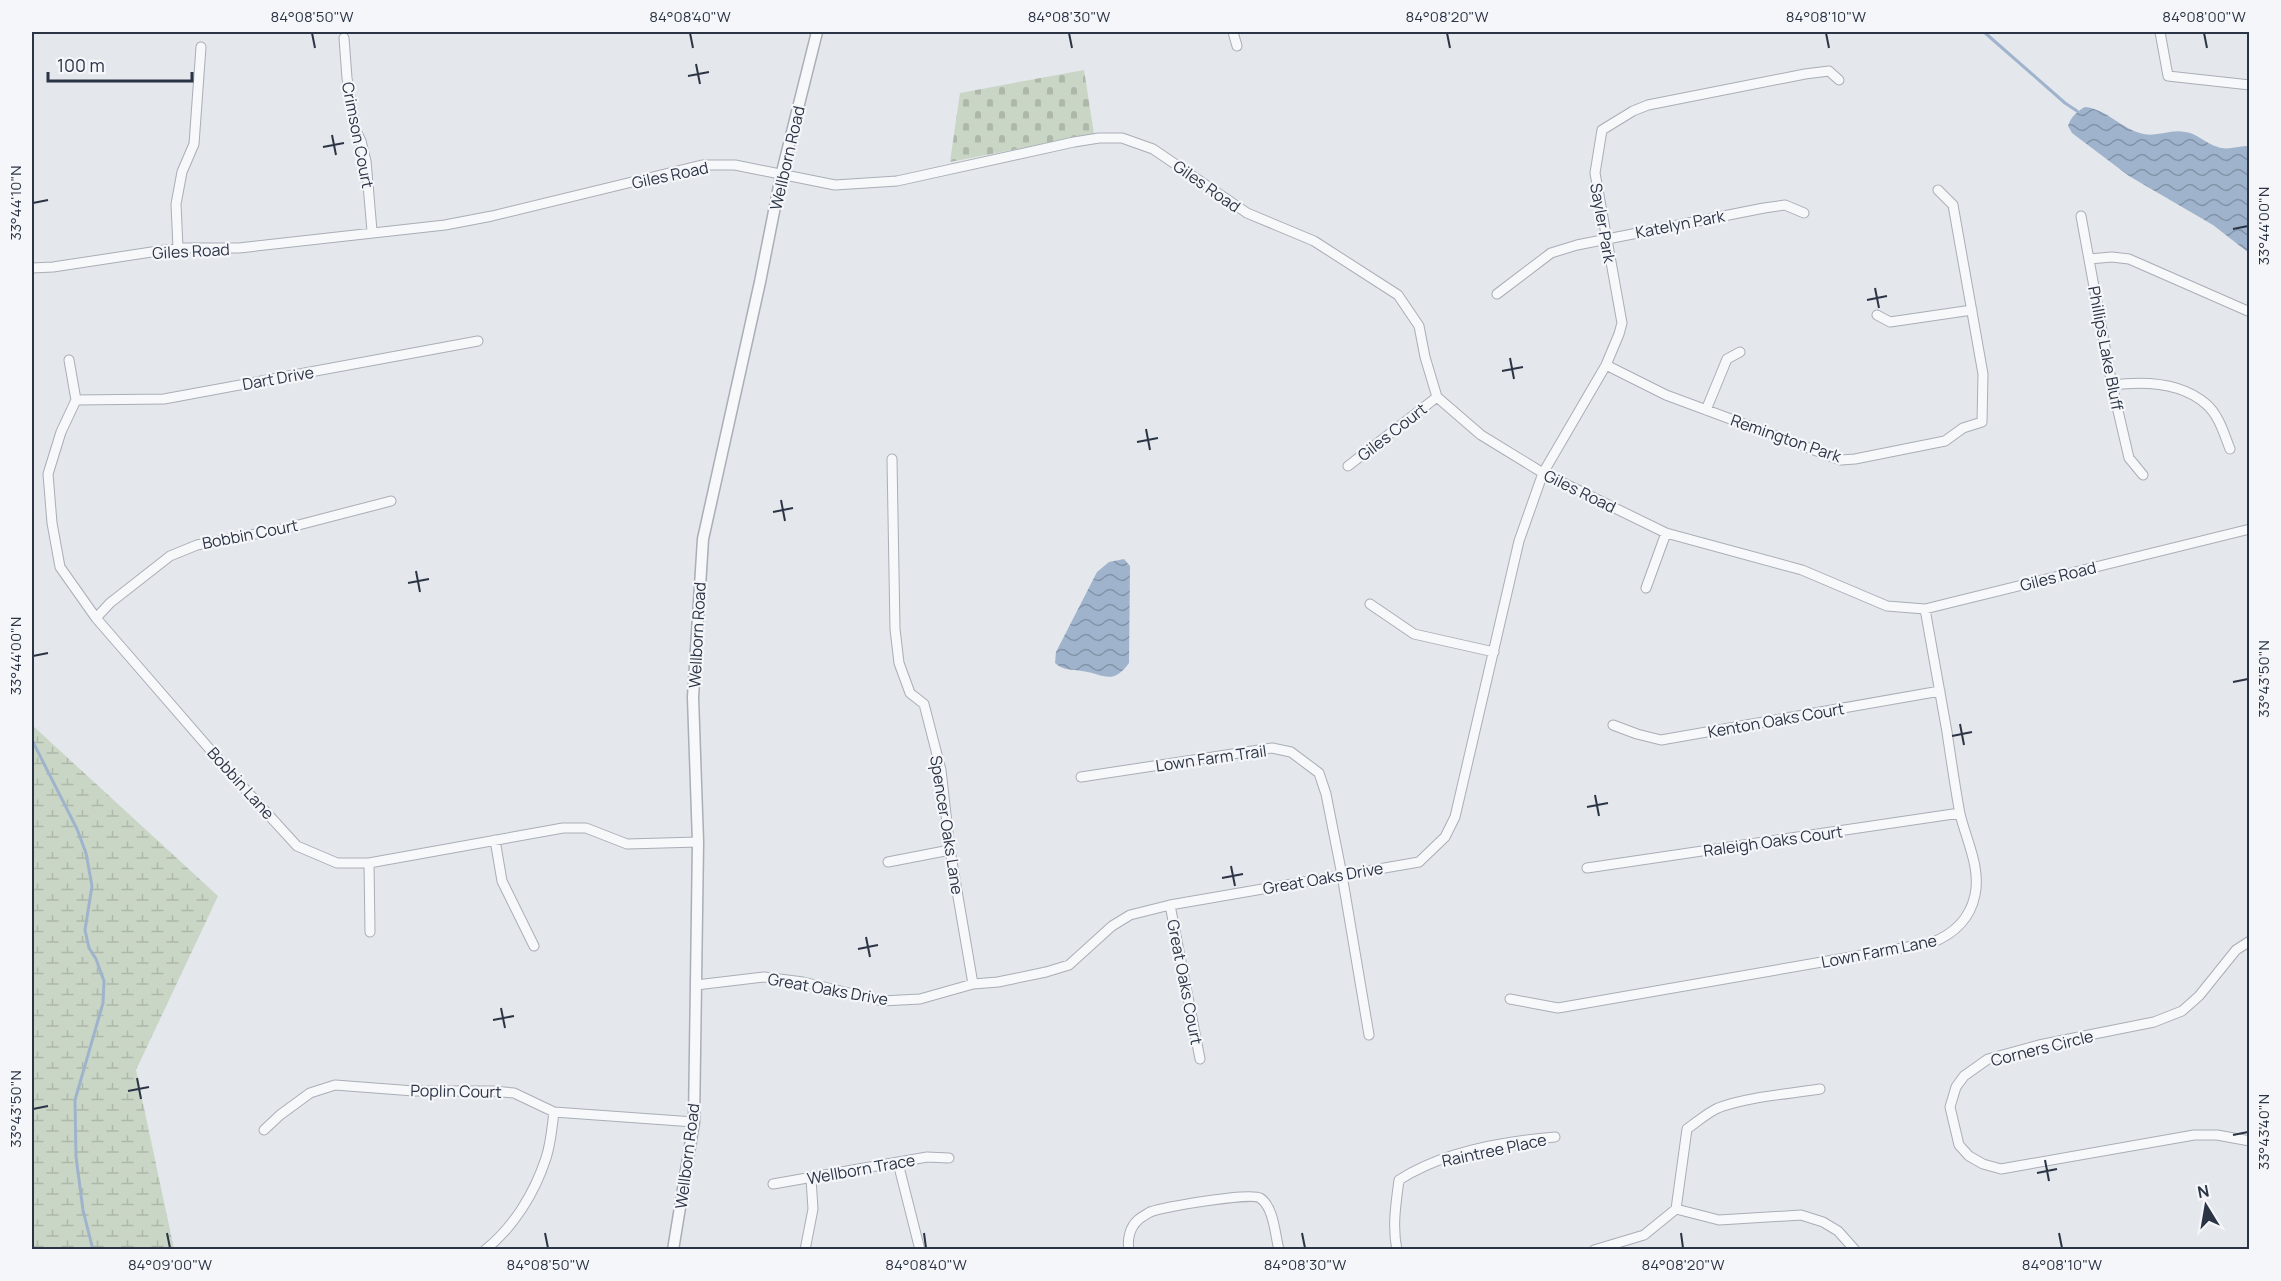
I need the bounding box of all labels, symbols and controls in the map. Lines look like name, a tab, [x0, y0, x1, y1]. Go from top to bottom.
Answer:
text: 84°08'50"W	[270, 6, 354, 27]
text: 84°08'40"W	[649, 6, 731, 27]
text: 84°08'30"W	[1028, 6, 1110, 27]
text: 84°08'20"W	[1406, 6, 1488, 27]
text: 84°08'10"W	[1786, 6, 1866, 27]
text: 84°08'00"W	[2162, 6, 2246, 27]
scale bar	[48, 45, 192, 83]
text: 100 m	[57, 53, 105, 77]
street label: Crimson Court	[337, 80, 379, 190]
street label: Wellborn Road	[764, 104, 810, 212]
street label: Giles Road	[1169, 155, 1245, 217]
street label: Giles Road	[630, 156, 710, 194]
text: 33°44'10"N	[5, 165, 26, 241]
street label: Sayler Park	[1585, 181, 1621, 266]
text: 33°44'00"N	[2253, 187, 2274, 265]
street label: Katelyn Park	[1633, 204, 1728, 243]
street label: Giles Road	[152, 238, 230, 264]
street label: Phillips Lake Bluff	[2083, 284, 2129, 412]
street label: Dart Drive	[240, 361, 316, 395]
street label: Giles Court	[1353, 398, 1431, 466]
street label: Remington Park	[1728, 409, 1845, 468]
street label: Giles Road	[1540, 464, 1620, 518]
street label: Bobbin Court	[200, 514, 300, 554]
street label: Giles Road	[2018, 556, 2098, 596]
street label: Wellborn Road	[683, 581, 711, 689]
text: 33°44'00"N	[5, 617, 26, 695]
text: 33°43'50"N	[2253, 640, 2274, 718]
street label: Kenton Oaks Court	[1706, 697, 1846, 743]
street label: Lown Farm Trail	[1154, 739, 1268, 777]
street label: Bobbin Lane	[203, 742, 279, 824]
street label: Spencer Oaks Lane	[925, 754, 969, 896]
street label: Raleigh Oaks Court	[1702, 820, 1844, 862]
street label: Great Oaks Drive	[1261, 857, 1385, 899]
street label: Great Oaks Court	[1162, 918, 1208, 1046]
street label: Lown Farm Lane	[1819, 929, 1939, 973]
street label: Great Oaks Drive	[766, 968, 890, 1010]
street label: Corners Circle	[1988, 1025, 2096, 1071]
text: 33°43'50"N	[5, 1070, 26, 1148]
street label: Poplin Court	[410, 1079, 502, 1103]
text: 33°43'40"N	[2253, 1094, 2274, 1170]
street label: Wellborn Road	[670, 1102, 704, 1210]
street label: Raintree Place	[1440, 1128, 1548, 1172]
street label: Wellborn Trace	[805, 1149, 917, 1189]
north arrow	[2176, 1176, 2236, 1236]
text: N	[2195, 1179, 2211, 1203]
text: 84°09'00"W	[128, 1254, 212, 1275]
text: 84°08'50"W	[506, 1254, 590, 1275]
text: 84°08'40"W	[885, 1254, 967, 1275]
text: 84°08'30"W	[1264, 1254, 1346, 1275]
text: 84°08'20"W	[1642, 1254, 1724, 1275]
text: 84°08'10"W	[2022, 1254, 2102, 1275]

